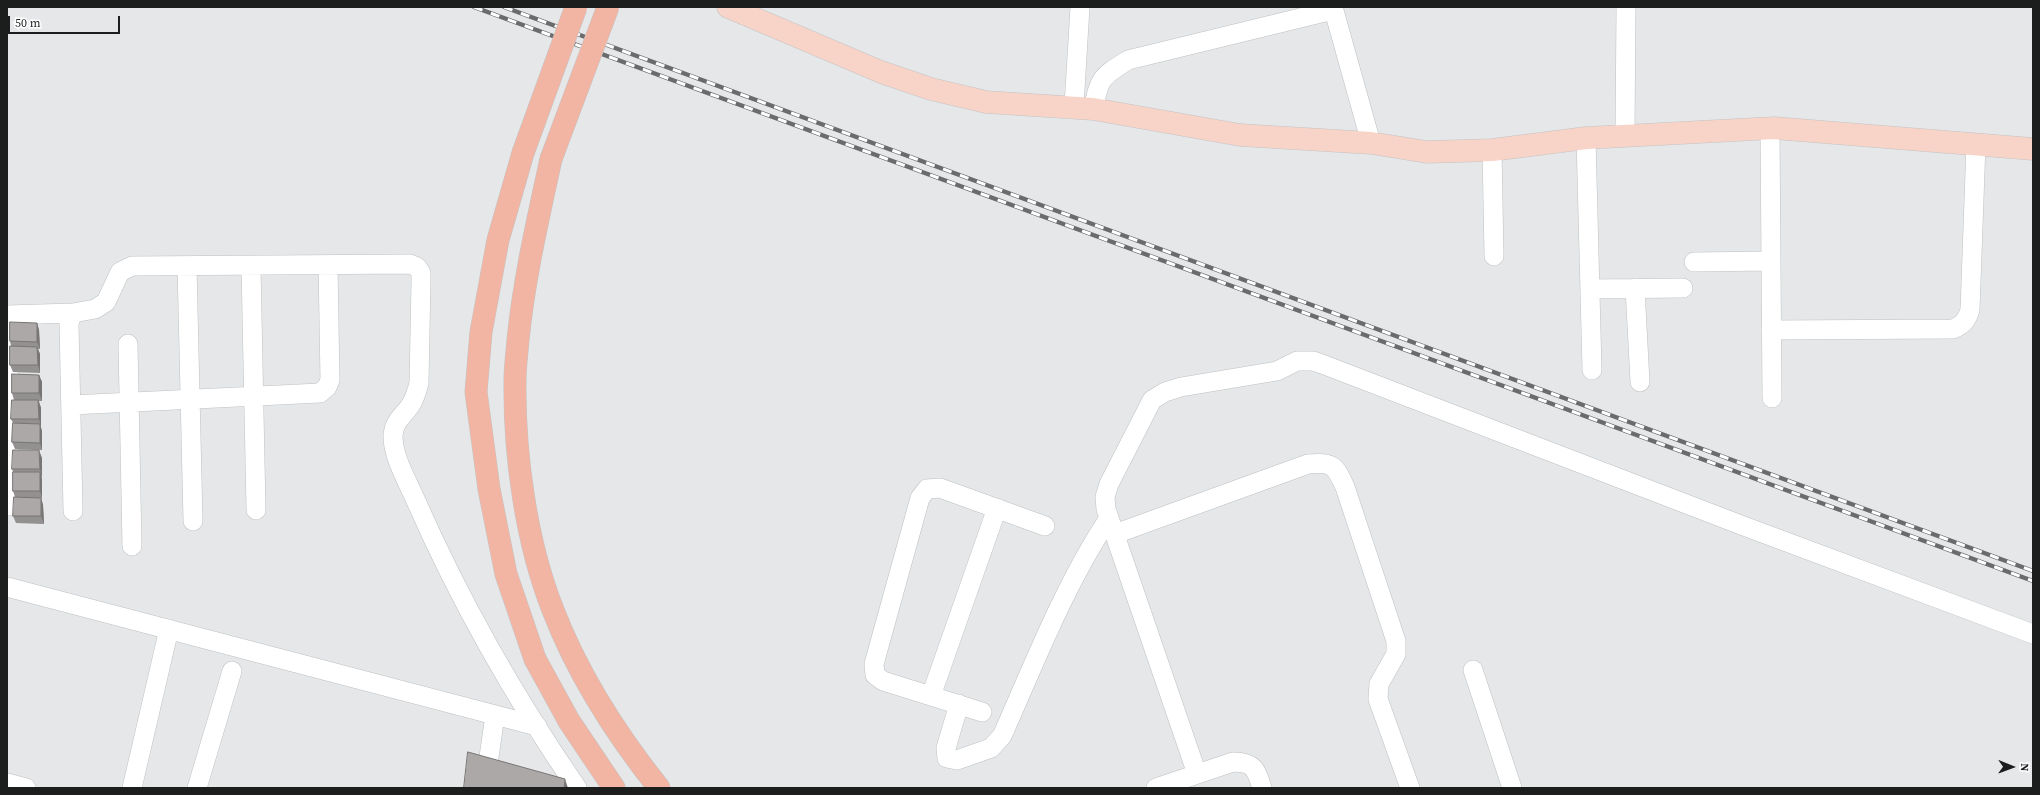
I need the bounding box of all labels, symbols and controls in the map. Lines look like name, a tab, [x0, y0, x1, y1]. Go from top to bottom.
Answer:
scale bar	[10, 8, 122, 34]
text: 50 m	[15, 15, 41, 31]
north arrow	[1992, 747, 2032, 787]
text: N	[2017, 763, 2032, 771]

